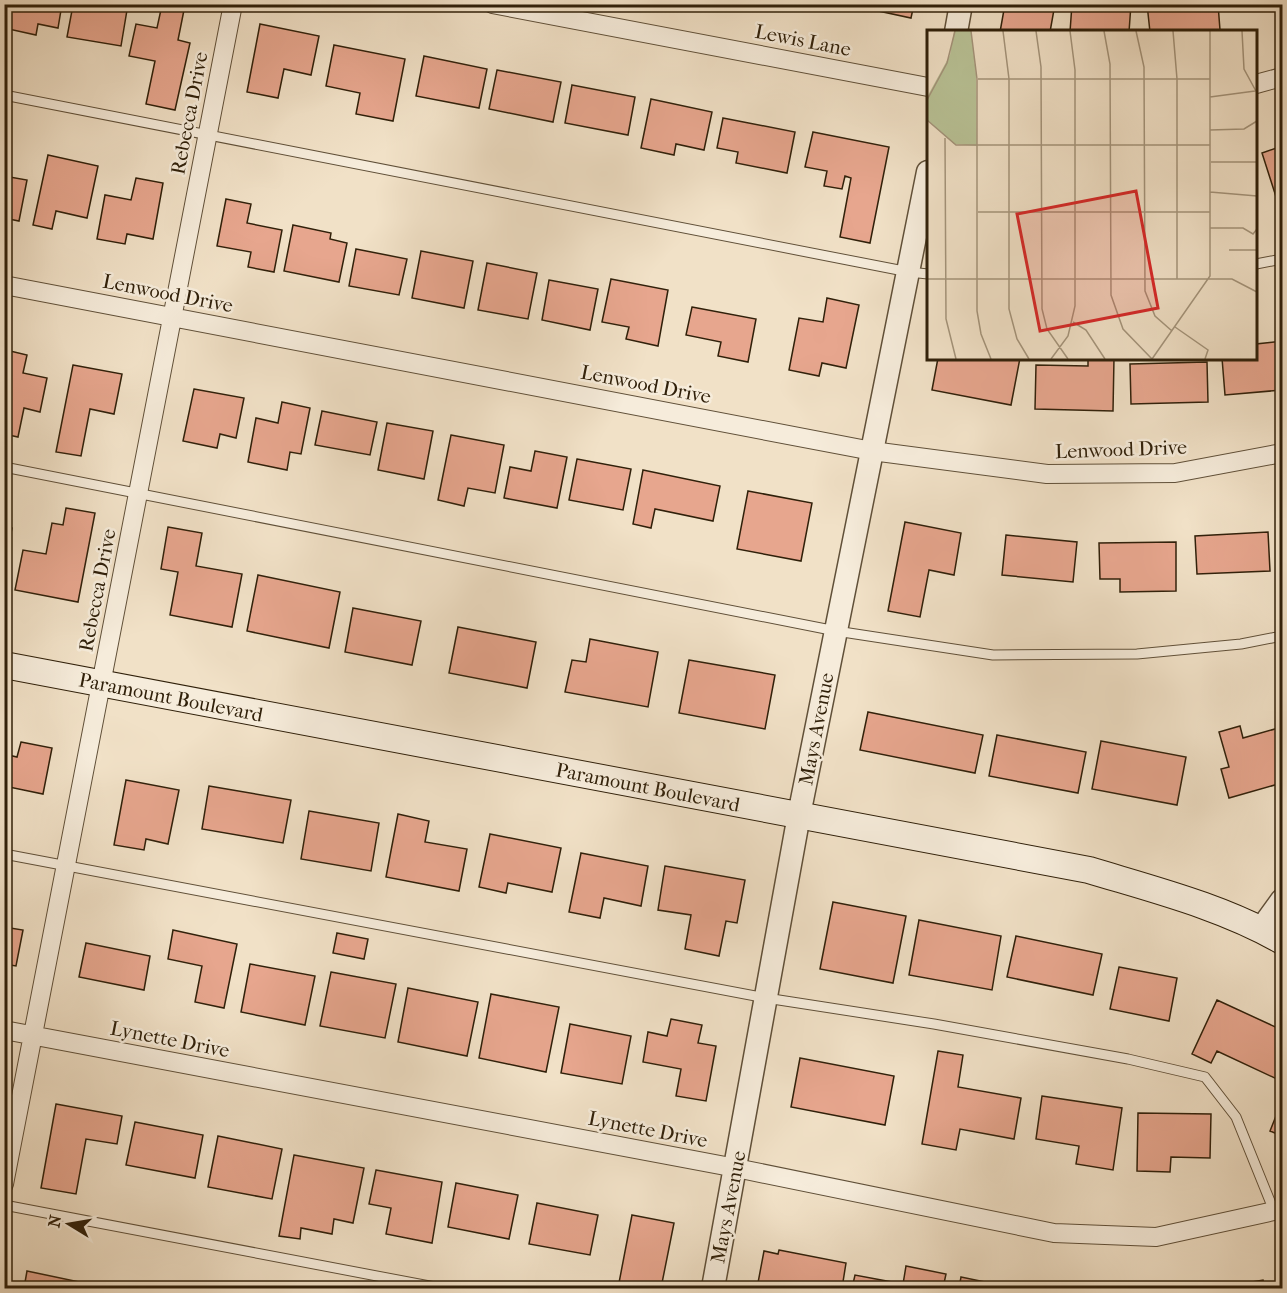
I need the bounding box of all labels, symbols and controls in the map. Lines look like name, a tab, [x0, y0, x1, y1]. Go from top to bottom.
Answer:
street label: Lewis Lane	[753, 20, 853, 61]
inset map	[927, 30, 1257, 360]
street label: Rebecca Drive	[166, 50, 213, 176]
street label: Lenwood Drive	[101, 270, 235, 317]
street label: Lenwood Drive	[579, 361, 713, 408]
street label: Lenwood Drive	[1055, 436, 1188, 463]
street label: Rebecca Drive	[74, 527, 121, 653]
street label: Paramount Boulevard	[77, 668, 266, 727]
street label: Mays Avenue	[794, 671, 839, 787]
street label: Paramount Boulevard	[554, 758, 743, 817]
street label: Lynette Drive	[108, 1017, 232, 1062]
street label: Lynette Drive	[586, 1107, 710, 1152]
street label: Mays Avenue	[706, 1149, 751, 1265]
north arrow	[39, 1194, 99, 1254]
text: N	[44, 1213, 65, 1229]

